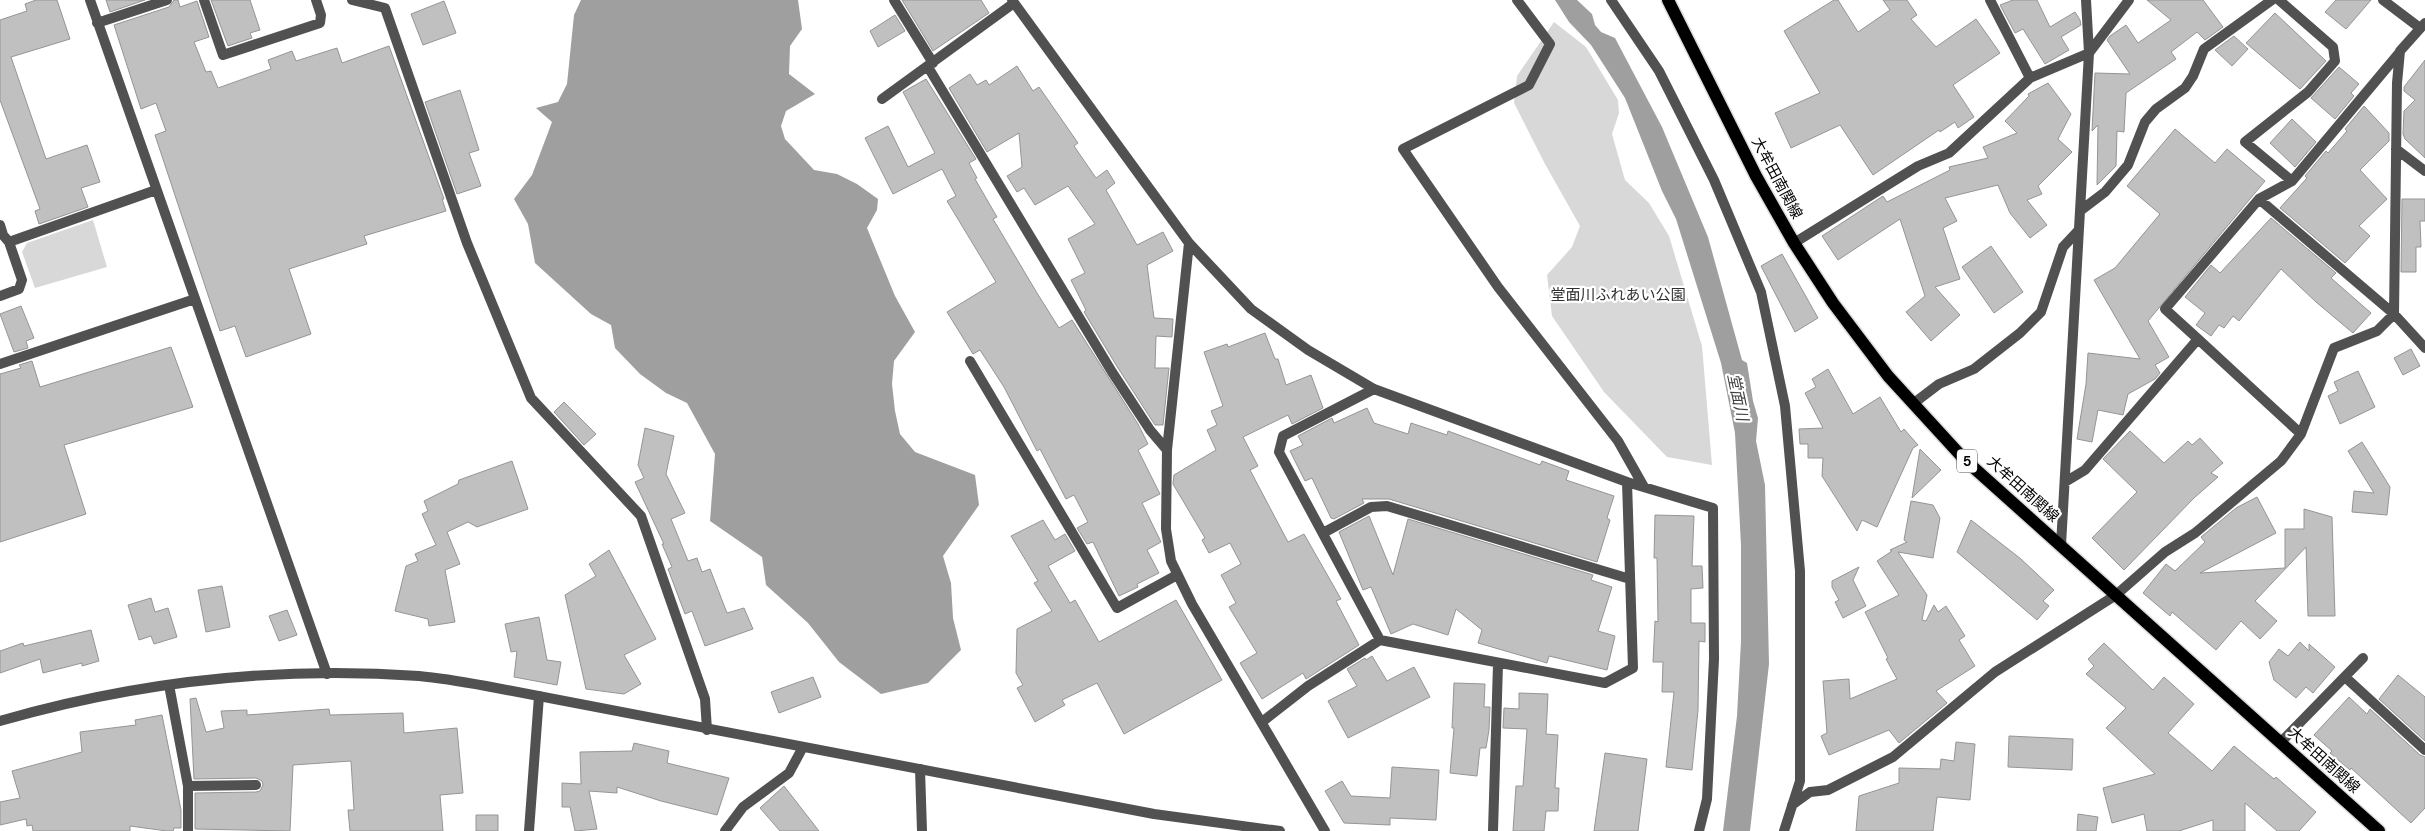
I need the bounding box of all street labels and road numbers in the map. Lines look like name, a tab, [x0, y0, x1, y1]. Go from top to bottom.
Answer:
street label: 大牟田南関線	[1747, 134, 1807, 222]
road number: 5	[1957, 450, 1977, 472]
street label: 大牟田南関線	[1983, 451, 2063, 527]
street label: 大牟田南関線	[2284, 722, 2364, 798]

